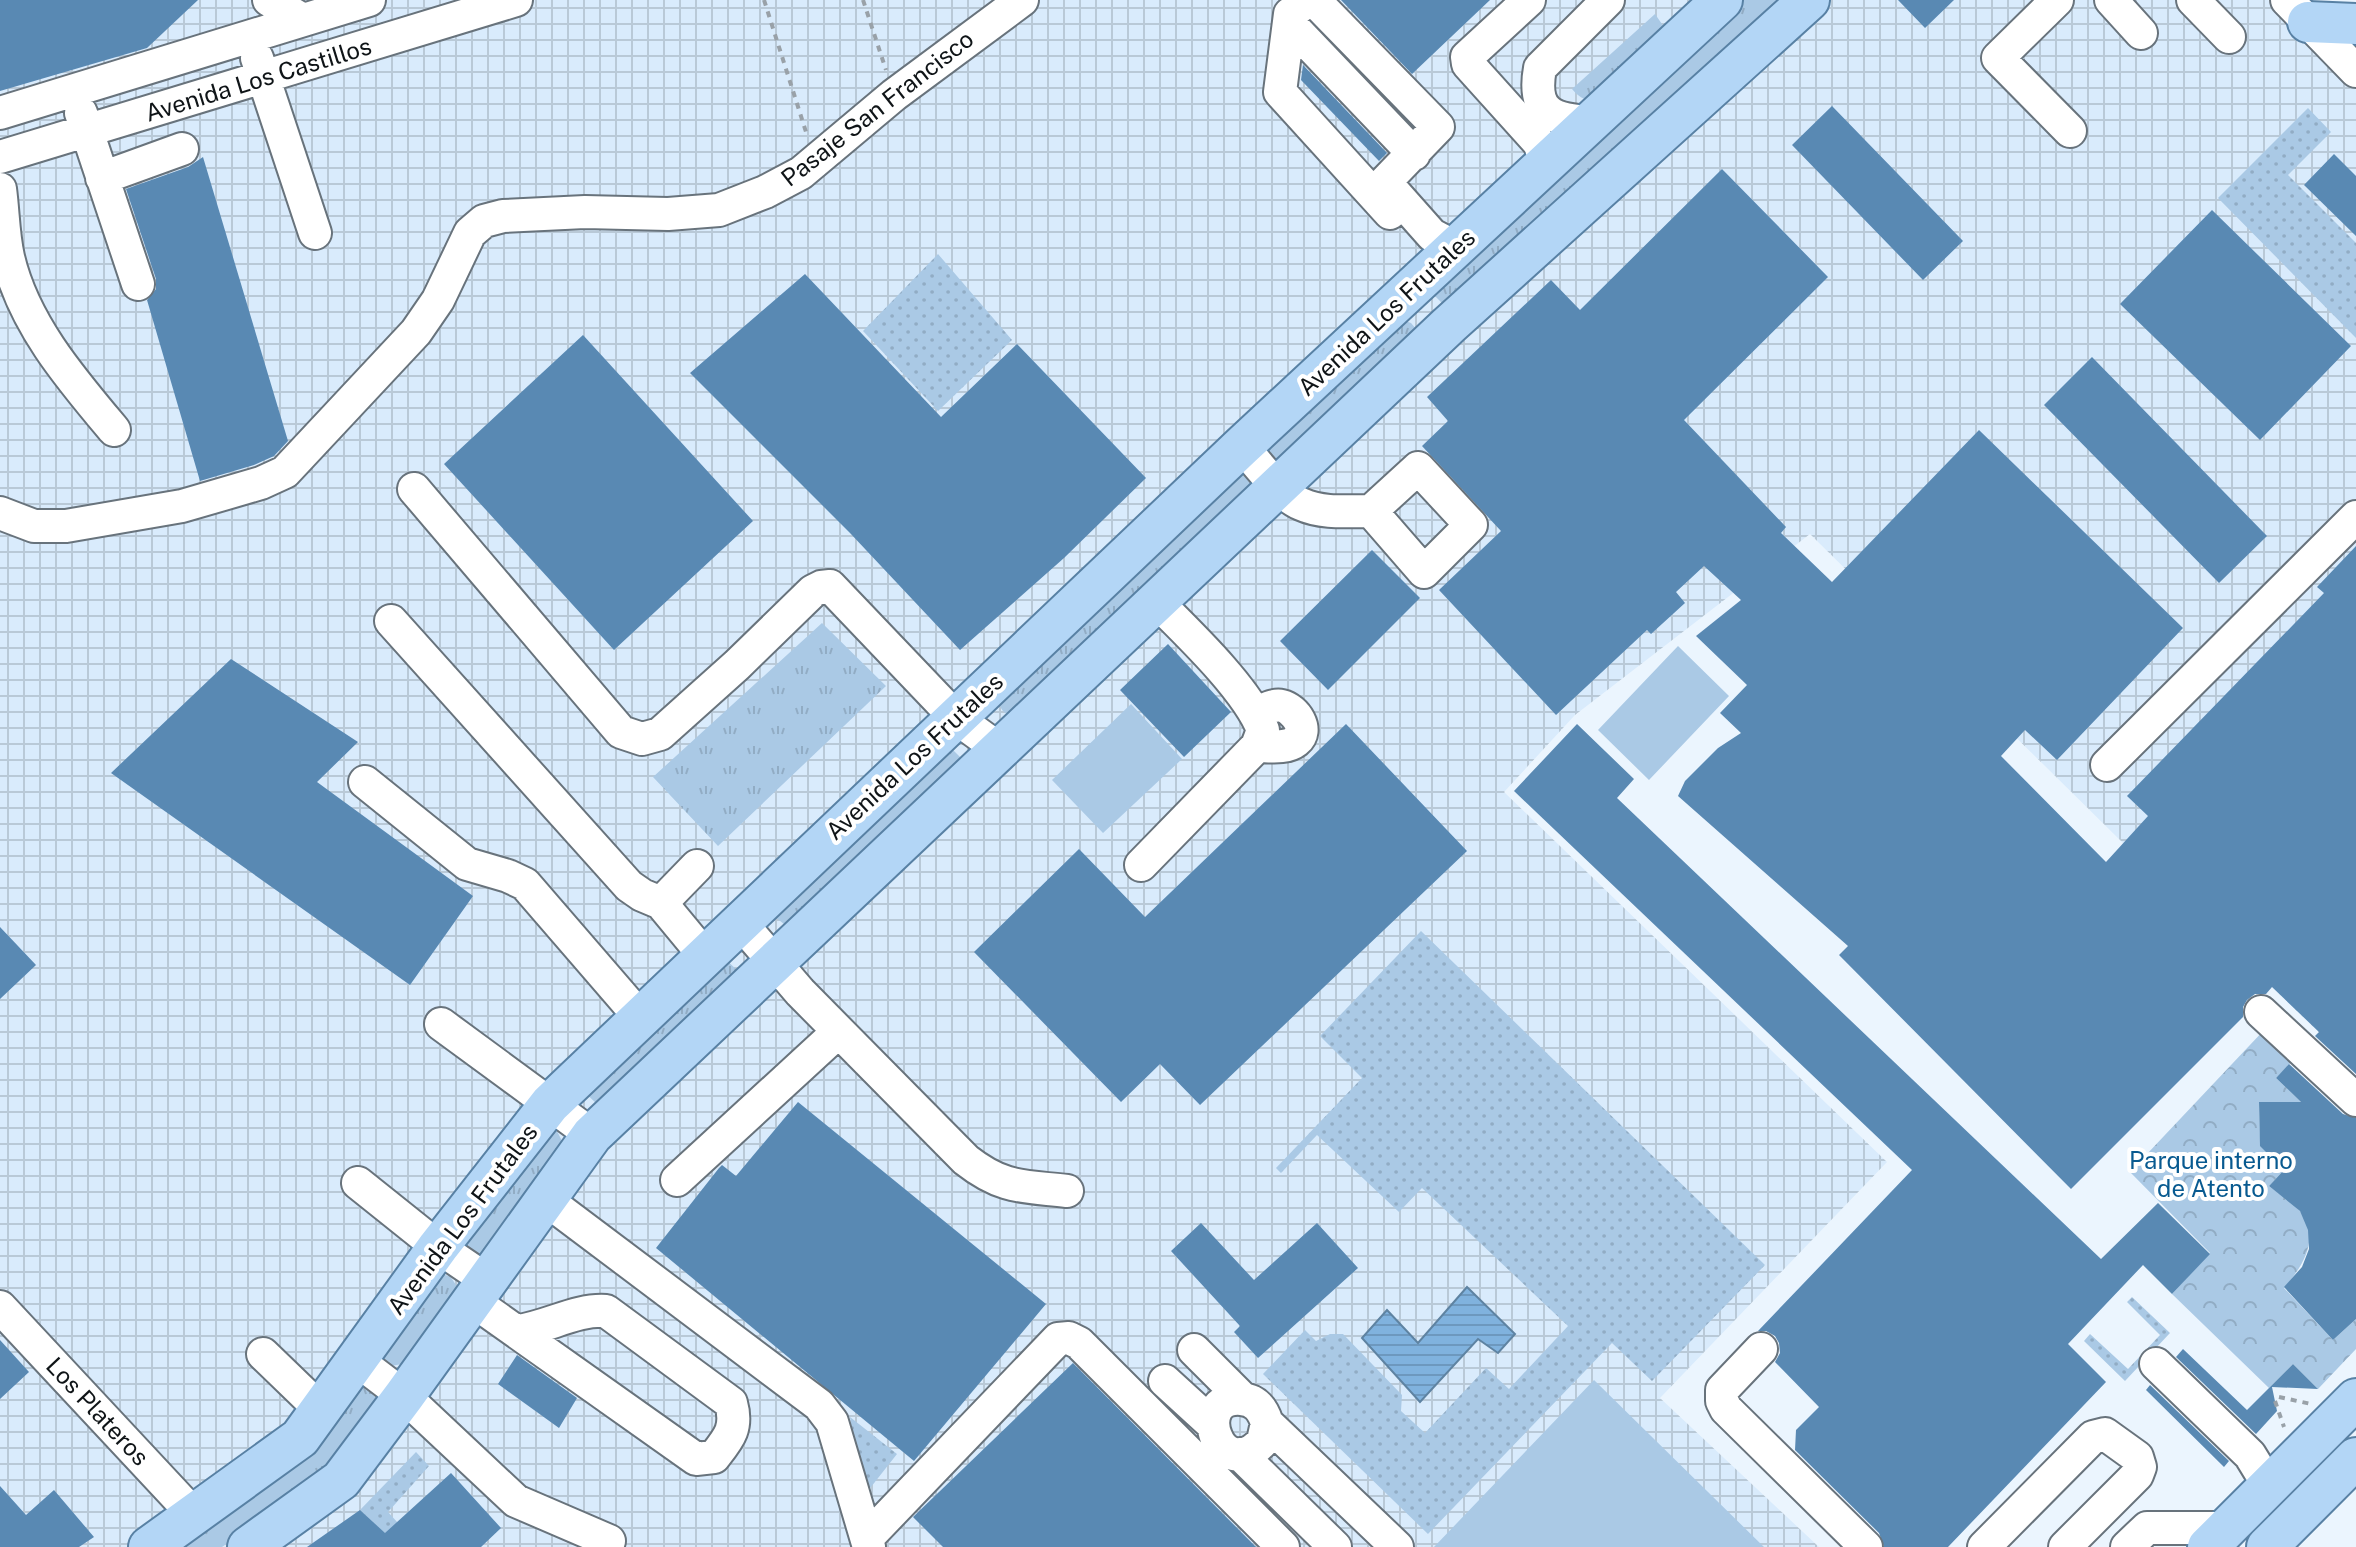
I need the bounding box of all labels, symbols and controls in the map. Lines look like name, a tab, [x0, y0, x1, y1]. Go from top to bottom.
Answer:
street label: Pasaje San Francisco	[775, 24, 979, 192]
street label: Avenida Los Castillos	[142, 31, 374, 127]
street label: Avenida Los Frutales	[1292, 223, 1480, 401]
street label: Avenida Los Frutales	[820, 667, 1008, 845]
street label: Avenida Los Frutales	[381, 1118, 543, 1320]
park label: Parque interno de Atento	[2129, 1146, 2293, 1202]
street label: Los Plateros	[41, 1351, 155, 1471]

